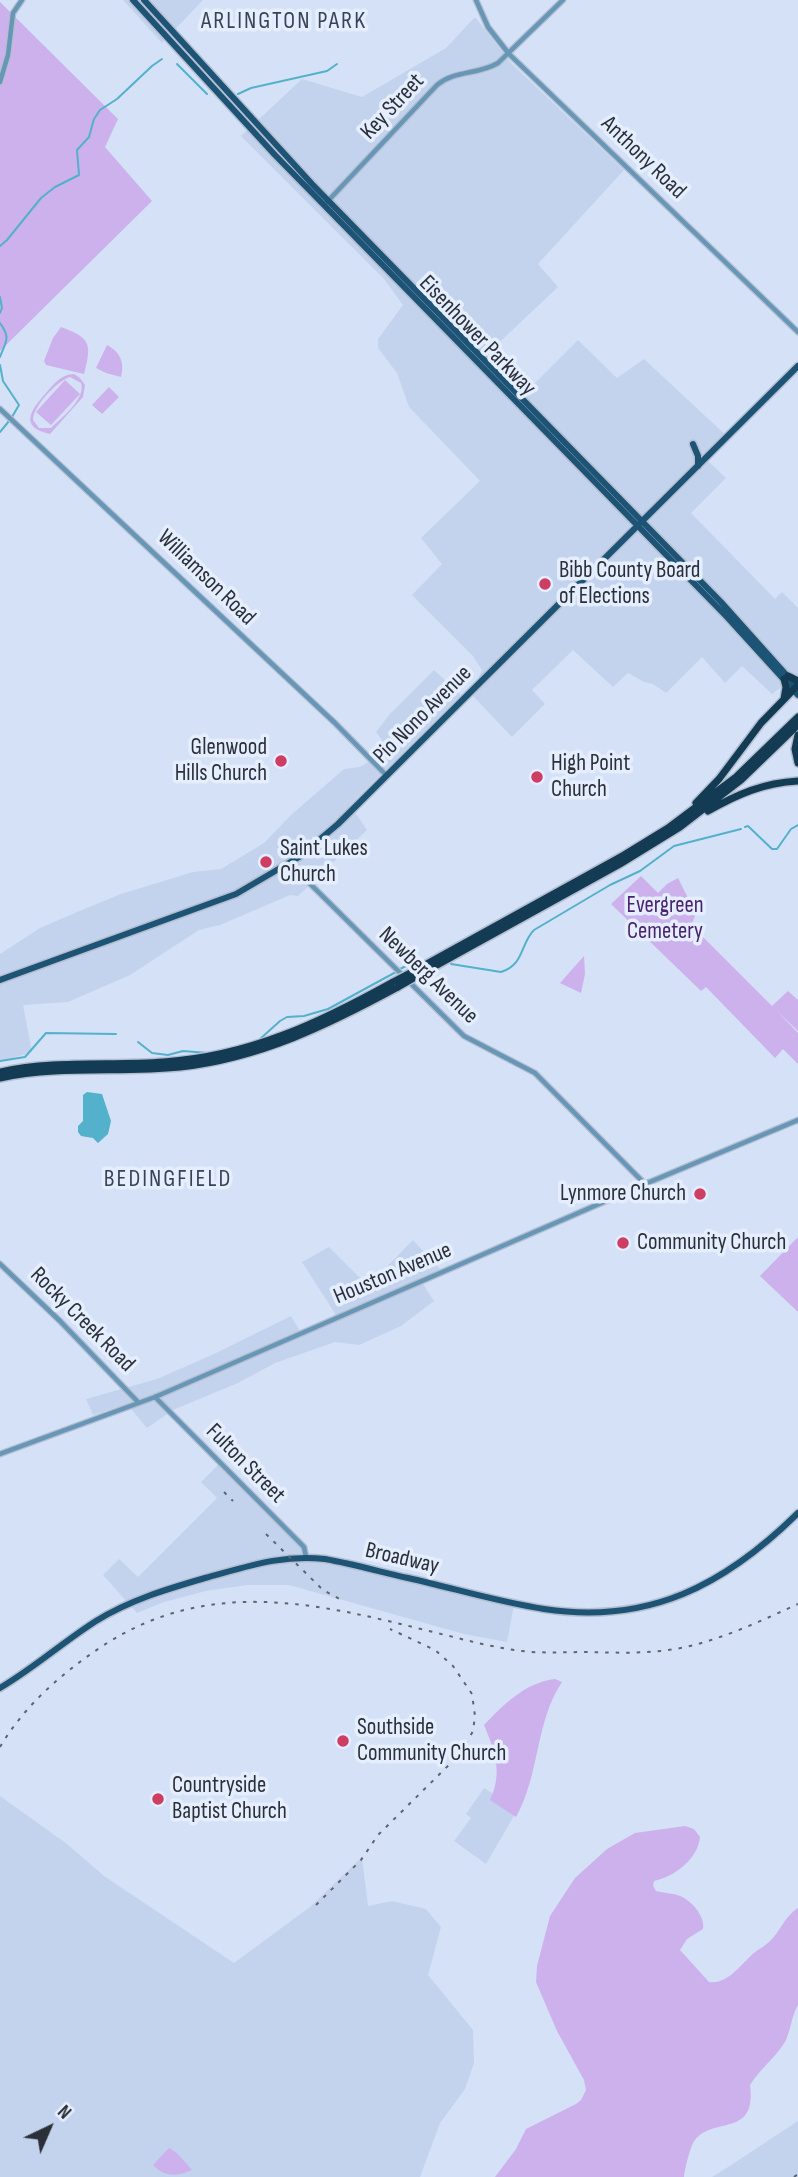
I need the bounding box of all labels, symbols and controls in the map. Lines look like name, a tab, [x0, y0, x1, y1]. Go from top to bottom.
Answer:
district label: ARLINGTON PARK	[203, 8, 365, 36]
street label: Key Street	[356, 68, 430, 146]
street label: Anthony Road	[595, 111, 691, 205]
street label: Eisenhower Parkway	[413, 270, 541, 402]
street label: Williamson Road	[151, 524, 261, 632]
place label: Bibb County Board of Elections	[559, 557, 700, 611]
marker: Bibb County Board of Elections	[537, 576, 553, 592]
street label: Pio Nono Avenue	[368, 660, 478, 770]
place label: Glenwood Hills Church	[175, 734, 267, 788]
place label: High Point Church	[551, 750, 630, 804]
marker: Glenwood Hills Church	[273, 753, 289, 769]
marker: High Point Church	[529, 769, 545, 785]
place label: Saint Lukes Church	[280, 835, 368, 889]
marker: Saint Lukes Church	[258, 854, 274, 870]
park label: Evergreen Cemetery	[626, 892, 704, 946]
street label: Newberg Avenue	[373, 922, 483, 1030]
district label: BEDINGFIELD	[105, 1166, 231, 1194]
place label: Lynmore Church	[560, 1180, 686, 1208]
marker: Lynmore Church	[692, 1186, 708, 1202]
place label: Community Church	[637, 1229, 786, 1257]
marker: Community Church	[615, 1235, 631, 1251]
street label: Houston Avenue	[330, 1237, 456, 1311]
street label: Rocky Creek Road	[24, 1262, 140, 1378]
street label: Fulton Street	[200, 1419, 290, 1509]
street label: Broadway	[363, 1537, 441, 1581]
place label: Southside Community Church	[357, 1714, 506, 1768]
marker: Southside Community Church	[335, 1733, 351, 1749]
place label: Countryside Baptist Church	[172, 1772, 287, 1826]
marker: Countryside Baptist Church	[150, 1791, 166, 1807]
north arrow	[14, 2093, 84, 2163]
text: N	[52, 2101, 76, 2124]

